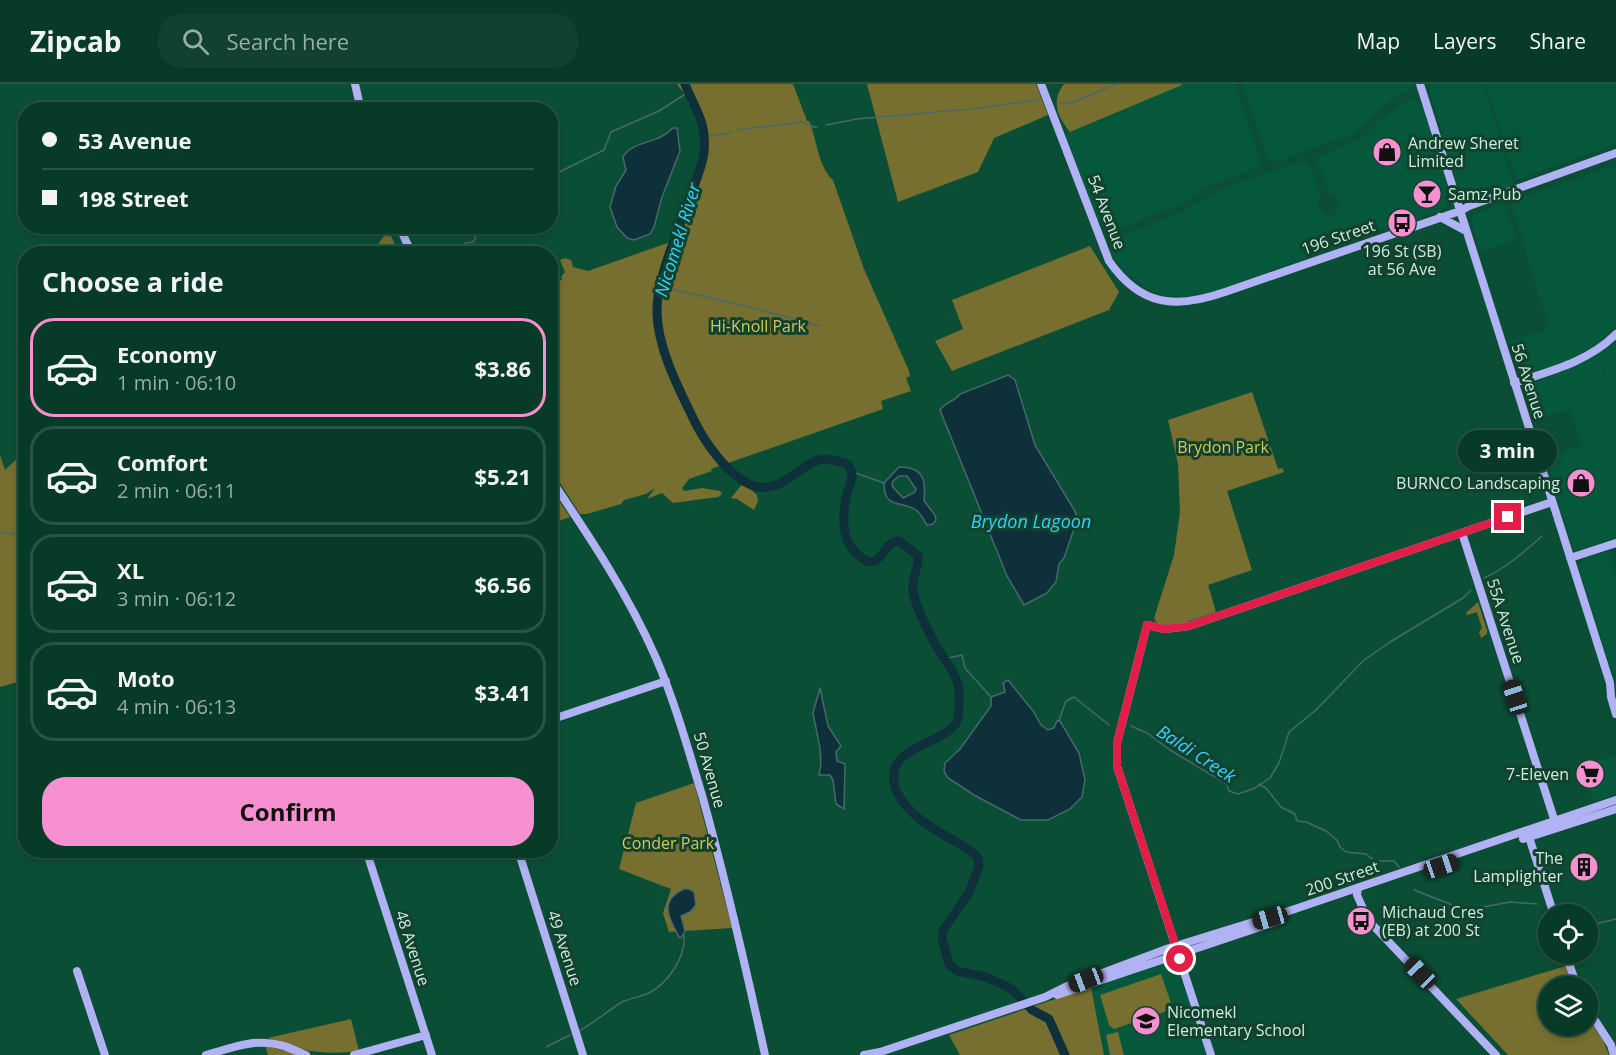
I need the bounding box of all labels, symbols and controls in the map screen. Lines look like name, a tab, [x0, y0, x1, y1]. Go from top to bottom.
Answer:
search box	[158, 14, 578, 68]
text: Zipcab	[30, 22, 122, 60]
icon: search	[179, 25, 212, 58]
text: Search here	[227, 26, 349, 56]
text: Map	[1357, 27, 1400, 55]
text: Layers	[1433, 27, 1497, 55]
text: Share	[1530, 27, 1586, 55]
text: 53 Avenue	[78, 125, 191, 155]
place label: Andrew Sheret Limited	[1408, 132, 1519, 172]
shop icon: Andrew Sheret Limited	[1371, 136, 1403, 168]
street label: 54 Avenue	[1083, 172, 1131, 252]
bar icon: Samz Pub	[1411, 178, 1443, 210]
water label: Nicomekl River	[648, 179, 706, 299]
text: 198 Street	[78, 183, 189, 213]
place label: Samz Pub	[1448, 183, 1521, 205]
bus stop icon: 196 St (SB) at 56 Ave	[1386, 207, 1418, 239]
street label: 196 Street	[1298, 214, 1378, 260]
place label: 196 St (SB) at 56 Ave	[1363, 240, 1442, 280]
text: Choose a ride	[42, 263, 224, 300]
park label: Hi-Knoll Park	[710, 315, 807, 337]
text: Economy	[117, 339, 216, 369]
street label: 56 Avenue	[1506, 340, 1552, 422]
icon: car	[45, 341, 99, 395]
text: $3.86	[474, 353, 531, 383]
text: 1 min · 06:10	[117, 369, 236, 396]
callout: 3 min	[1458, 430, 1558, 472]
park label: Brydon Park	[1177, 436, 1269, 458]
text: 3 min	[1480, 437, 1535, 464]
text: Comfort	[117, 447, 208, 477]
icon: car	[45, 449, 99, 503]
text: $5.21	[474, 461, 531, 491]
shop icon: BURNCO Landscaping	[1565, 467, 1597, 499]
place label: BURNCO Landscaping	[1396, 472, 1560, 494]
text: 2 min · 06:11	[117, 477, 236, 504]
route end	[1494, 503, 1521, 530]
water label: Brydon Lagoon	[971, 509, 1091, 533]
text: XL	[117, 555, 144, 585]
icon: car	[45, 557, 99, 611]
text: $6.56	[474, 569, 531, 599]
street label: 55A Avenue	[1482, 576, 1530, 666]
text: 3 min · 06:12	[117, 585, 236, 612]
text: Moto	[117, 663, 175, 693]
icon: car	[45, 665, 99, 719]
text: $3.41	[474, 677, 531, 707]
car	[1501, 677, 1529, 717]
text: 4 min · 06:13	[117, 693, 236, 720]
water label: Baldi Creek	[1152, 719, 1242, 788]
street label: 50 Avenue	[689, 729, 731, 811]
supermarket icon: 7-Eleven	[1574, 758, 1606, 790]
place label: 7-Eleven	[1506, 763, 1569, 785]
button: Confirm	[42, 777, 534, 846]
park label: Conder Park	[622, 832, 715, 854]
place label: The Lamplighter	[1473, 847, 1563, 887]
building icon: The Lamplighter	[1568, 851, 1600, 883]
car	[1421, 852, 1461, 880]
street label: 200 Street	[1302, 855, 1382, 901]
place label: Michaud Cres (EB) at 200 St	[1382, 901, 1484, 941]
car	[1250, 904, 1290, 932]
map controls	[1538, 904, 1598, 1036]
button: locate	[1538, 904, 1598, 964]
bus stop icon: Michaud Cres (EB) at 200 St	[1345, 905, 1377, 937]
street label: 48 Avenue	[390, 907, 436, 989]
street label: 49 Avenue	[542, 907, 588, 989]
route start	[1166, 945, 1193, 972]
car	[1401, 954, 1439, 992]
car	[1066, 965, 1106, 995]
button: layers	[1538, 976, 1598, 1036]
place label: Nicomekl Elementary School	[1167, 1001, 1305, 1041]
school or university icon: Nicomekl Elementary School	[1130, 1005, 1162, 1037]

